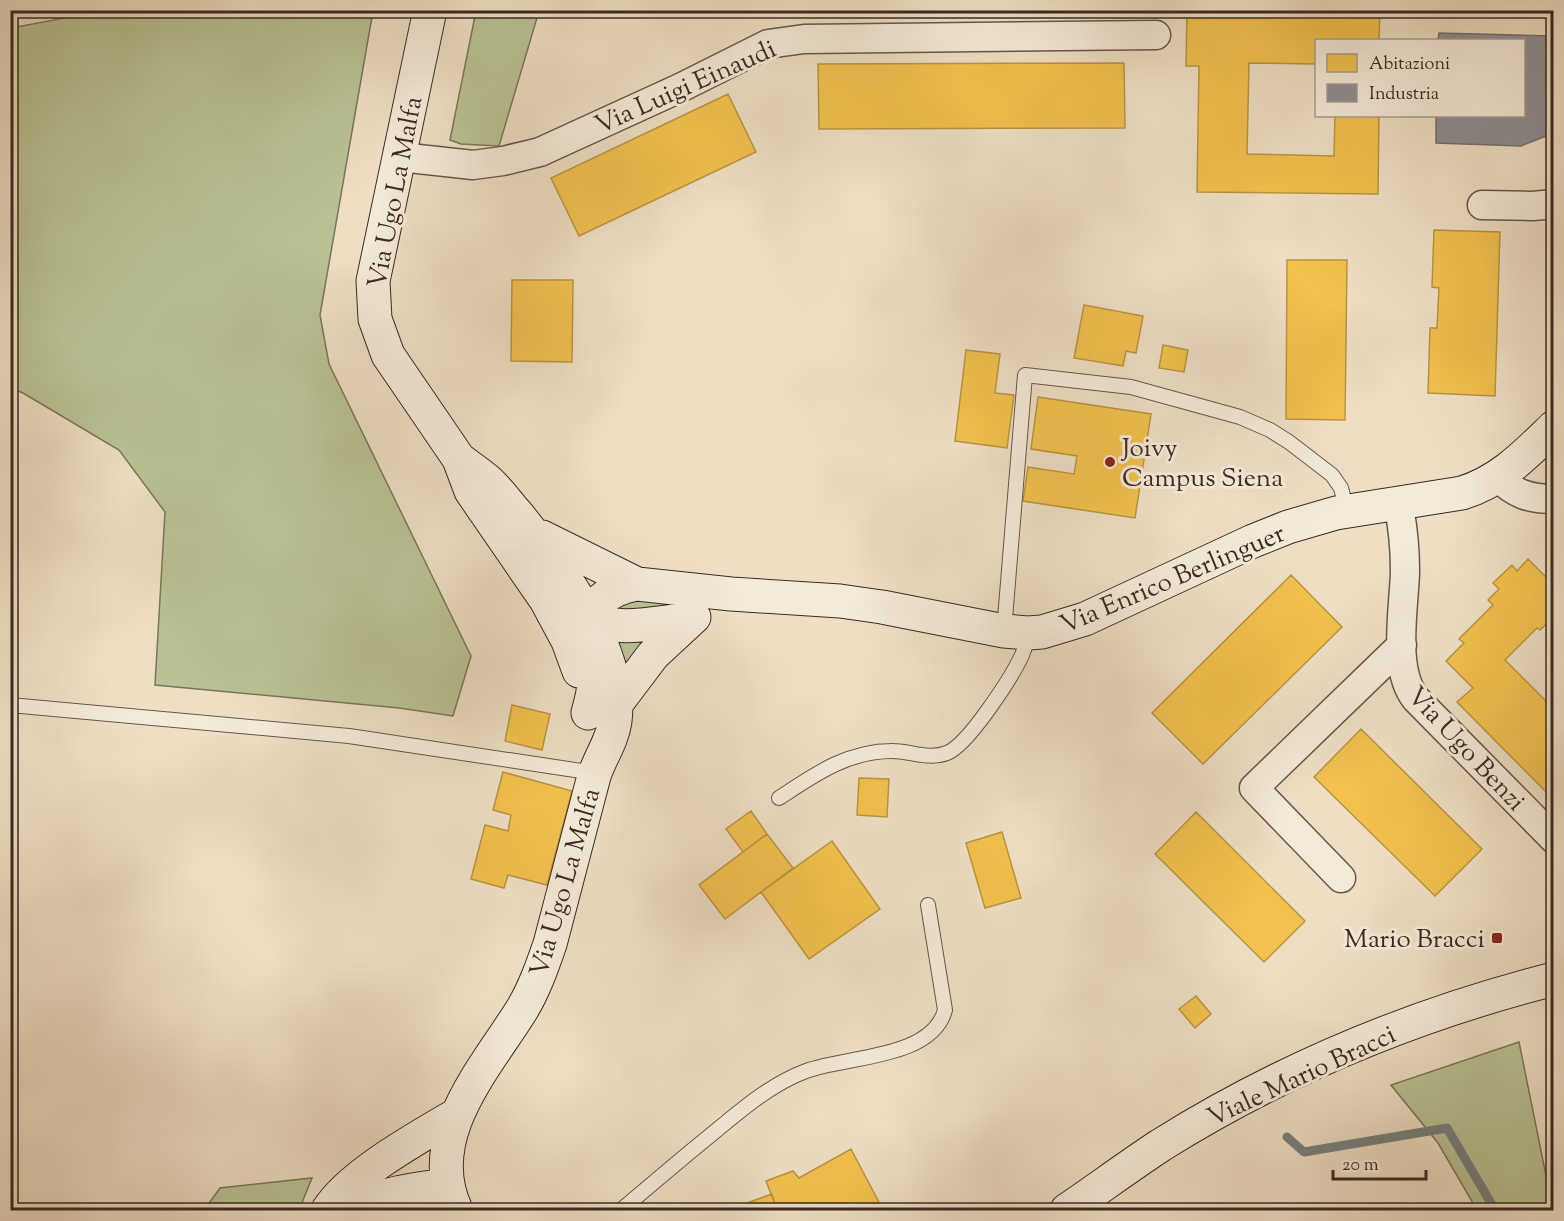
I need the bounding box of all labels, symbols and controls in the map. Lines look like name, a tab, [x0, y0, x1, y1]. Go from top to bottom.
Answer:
street label: Via Luigi Einaudi	[589, 32, 783, 145]
legend	[1315, 39, 1525, 117]
text: Abitazioni	[1369, 52, 1450, 78]
text: Industria	[1369, 82, 1439, 108]
street label: Via Ugo La Malfa	[360, 93, 433, 292]
place label: Joivy Campus Siena	[1120, 431, 1283, 498]
marker: Joivy Campus Siena	[1103, 455, 1117, 469]
street label: Via Enrico Berlinguer	[1055, 516, 1291, 644]
street label: Via Ugo Benzi	[1398, 679, 1533, 820]
street label: Via Ugo La Malfa	[522, 784, 611, 981]
place label: Mario Bracci	[1344, 922, 1485, 959]
marker: Mario Bracci	[1490, 931, 1504, 945]
street label: Viale Mario Bracci	[1202, 1017, 1402, 1137]
scale bar	[1333, 1143, 1426, 1181]
text: 20 m	[1342, 1153, 1379, 1179]

